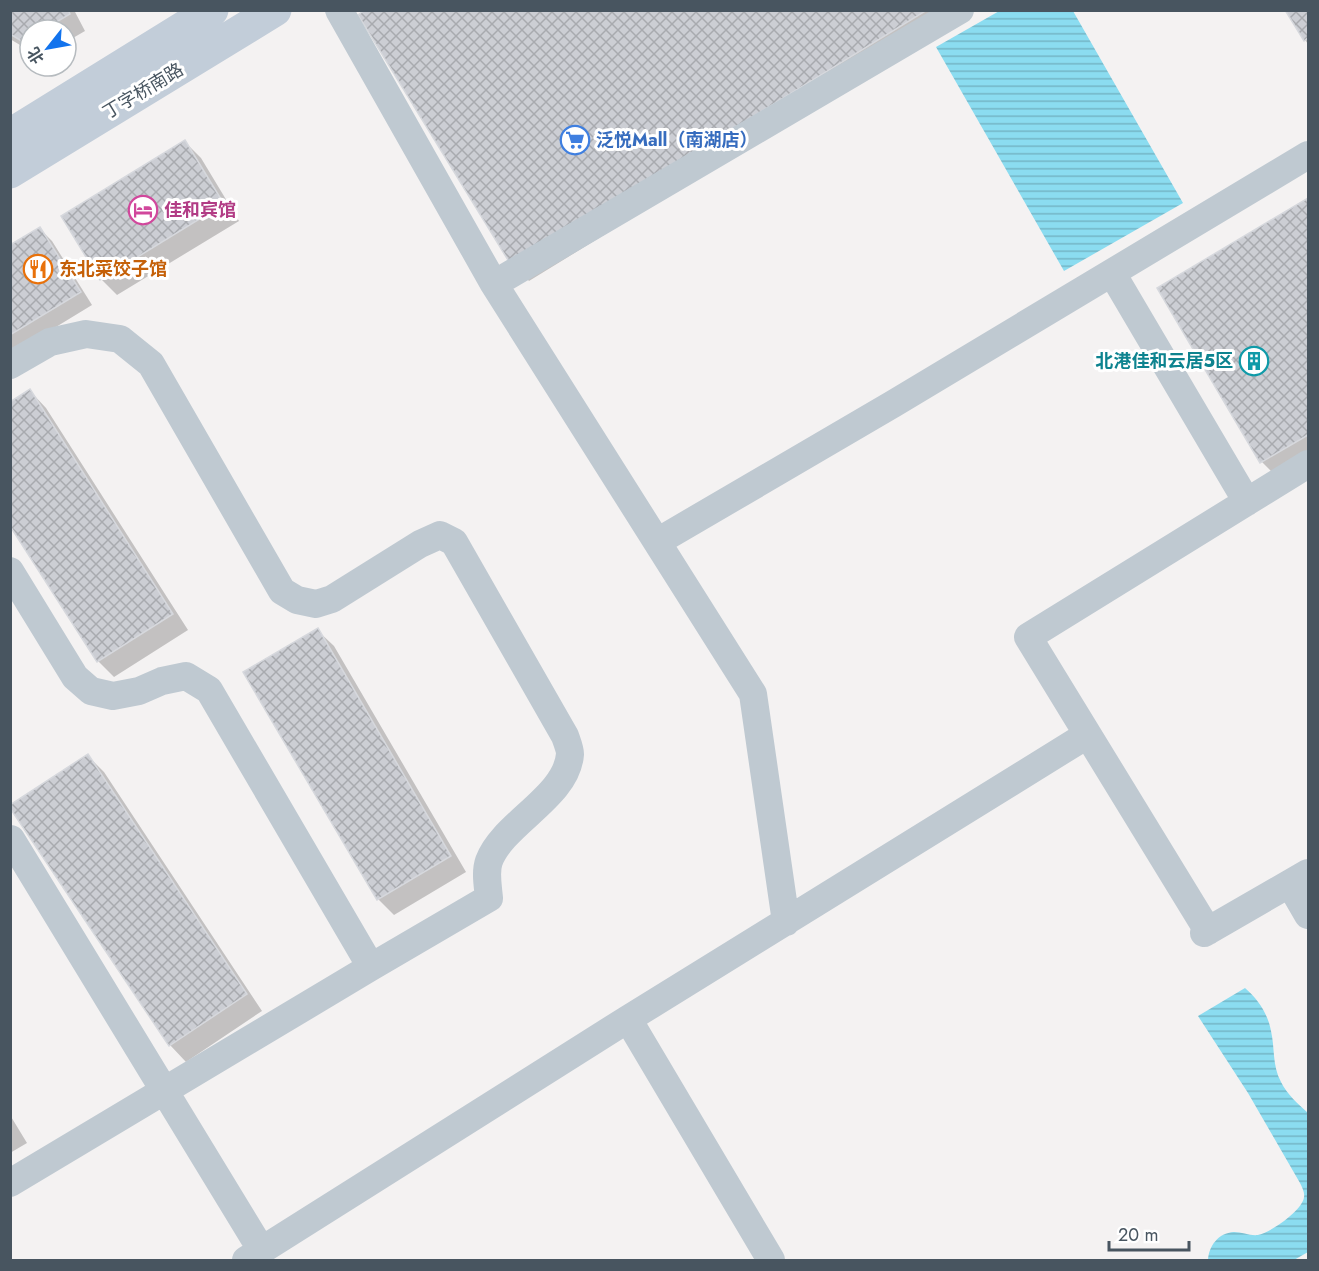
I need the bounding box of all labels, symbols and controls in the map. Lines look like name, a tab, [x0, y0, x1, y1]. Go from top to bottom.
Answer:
north arrow	[18, 18, 78, 78]
text: 北	[22, 43, 50, 68]
street label: 丁字桥南路	[98, 57, 188, 125]
supermarket icon: 泛悦Mall（南湖店）	[559, 124, 591, 156]
place label: 泛悦Mall（南湖店）	[596, 127, 757, 153]
hotel icon: 佳和宾馆	[127, 194, 159, 226]
place label: 佳和宾馆	[164, 197, 236, 223]
restaurant icon: 东北菜饺子馆	[22, 253, 54, 285]
place label: 东北菜饺子馆	[59, 256, 167, 282]
building icon: 北港佳和云居5区	[1238, 345, 1270, 377]
place label: 北港佳和云居5区	[1095, 348, 1233, 374]
scale bar	[1109, 1214, 1188, 1252]
text: 20 m	[1118, 1222, 1158, 1248]

